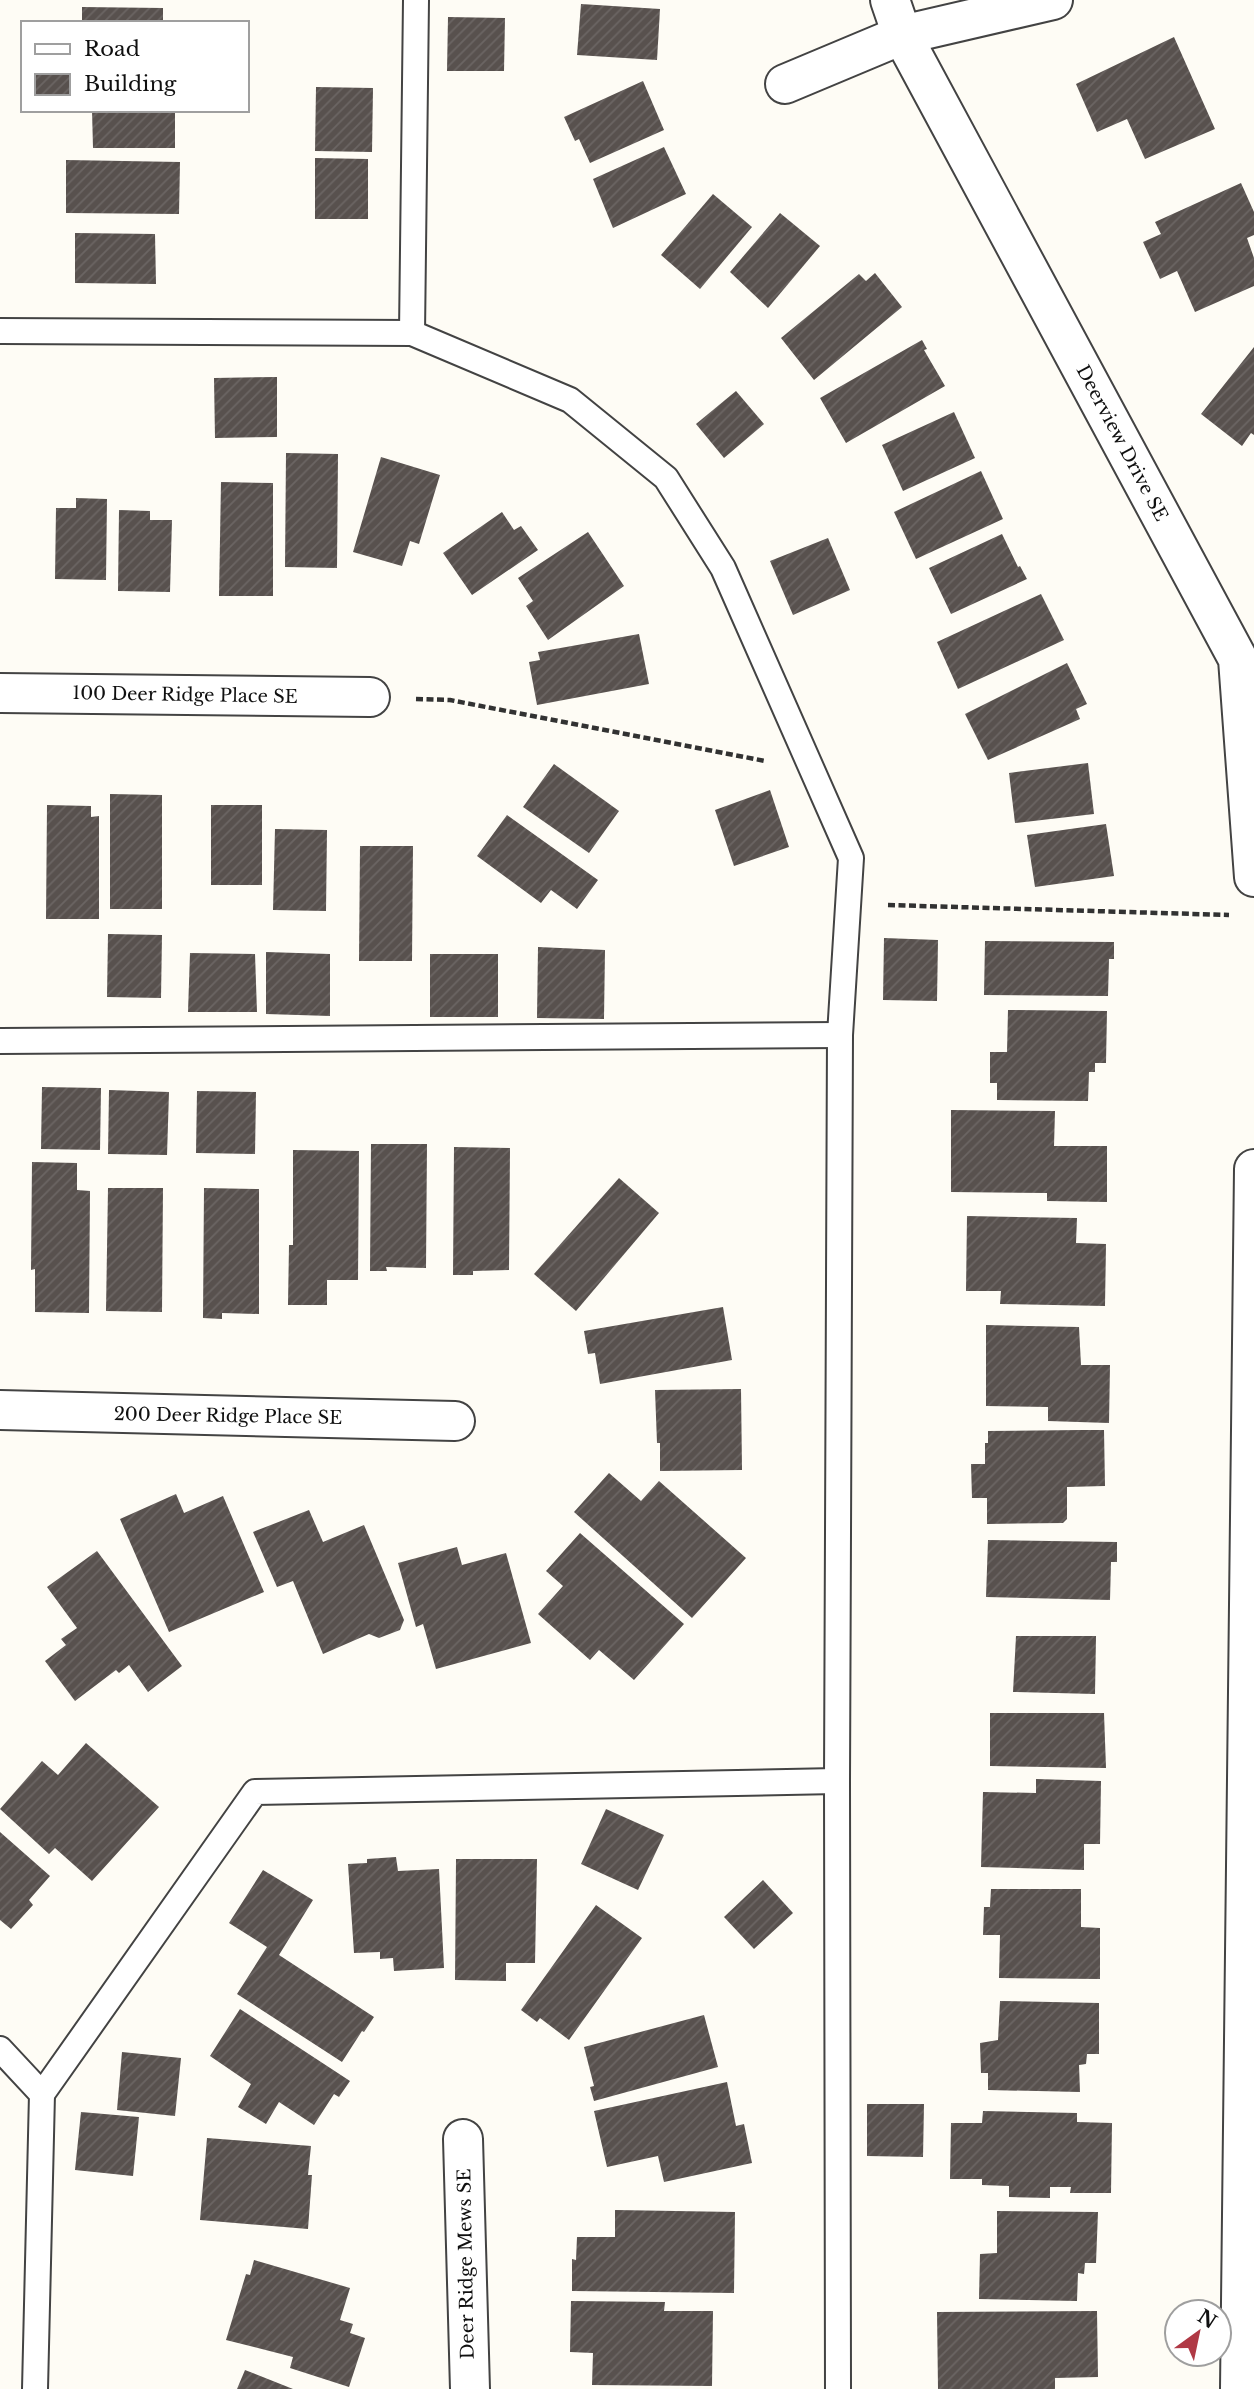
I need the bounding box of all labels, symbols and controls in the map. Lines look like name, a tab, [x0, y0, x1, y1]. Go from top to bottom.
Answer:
legend	[21, 21, 248, 112]
text: Road	[84, 36, 140, 62]
text: Building	[84, 71, 177, 97]
street label: Deerview Drive SE	[1072, 361, 1172, 525]
street label: 100 Deer Ridge Place SE	[72, 682, 298, 708]
street label: 200 Deer Ridge Place SE	[114, 1403, 342, 1429]
street label: Deer Ridge Mews SE	[453, 2168, 479, 2360]
north arrow	[1163, 2298, 1233, 2368]
text: N	[1193, 2305, 1221, 2334]

